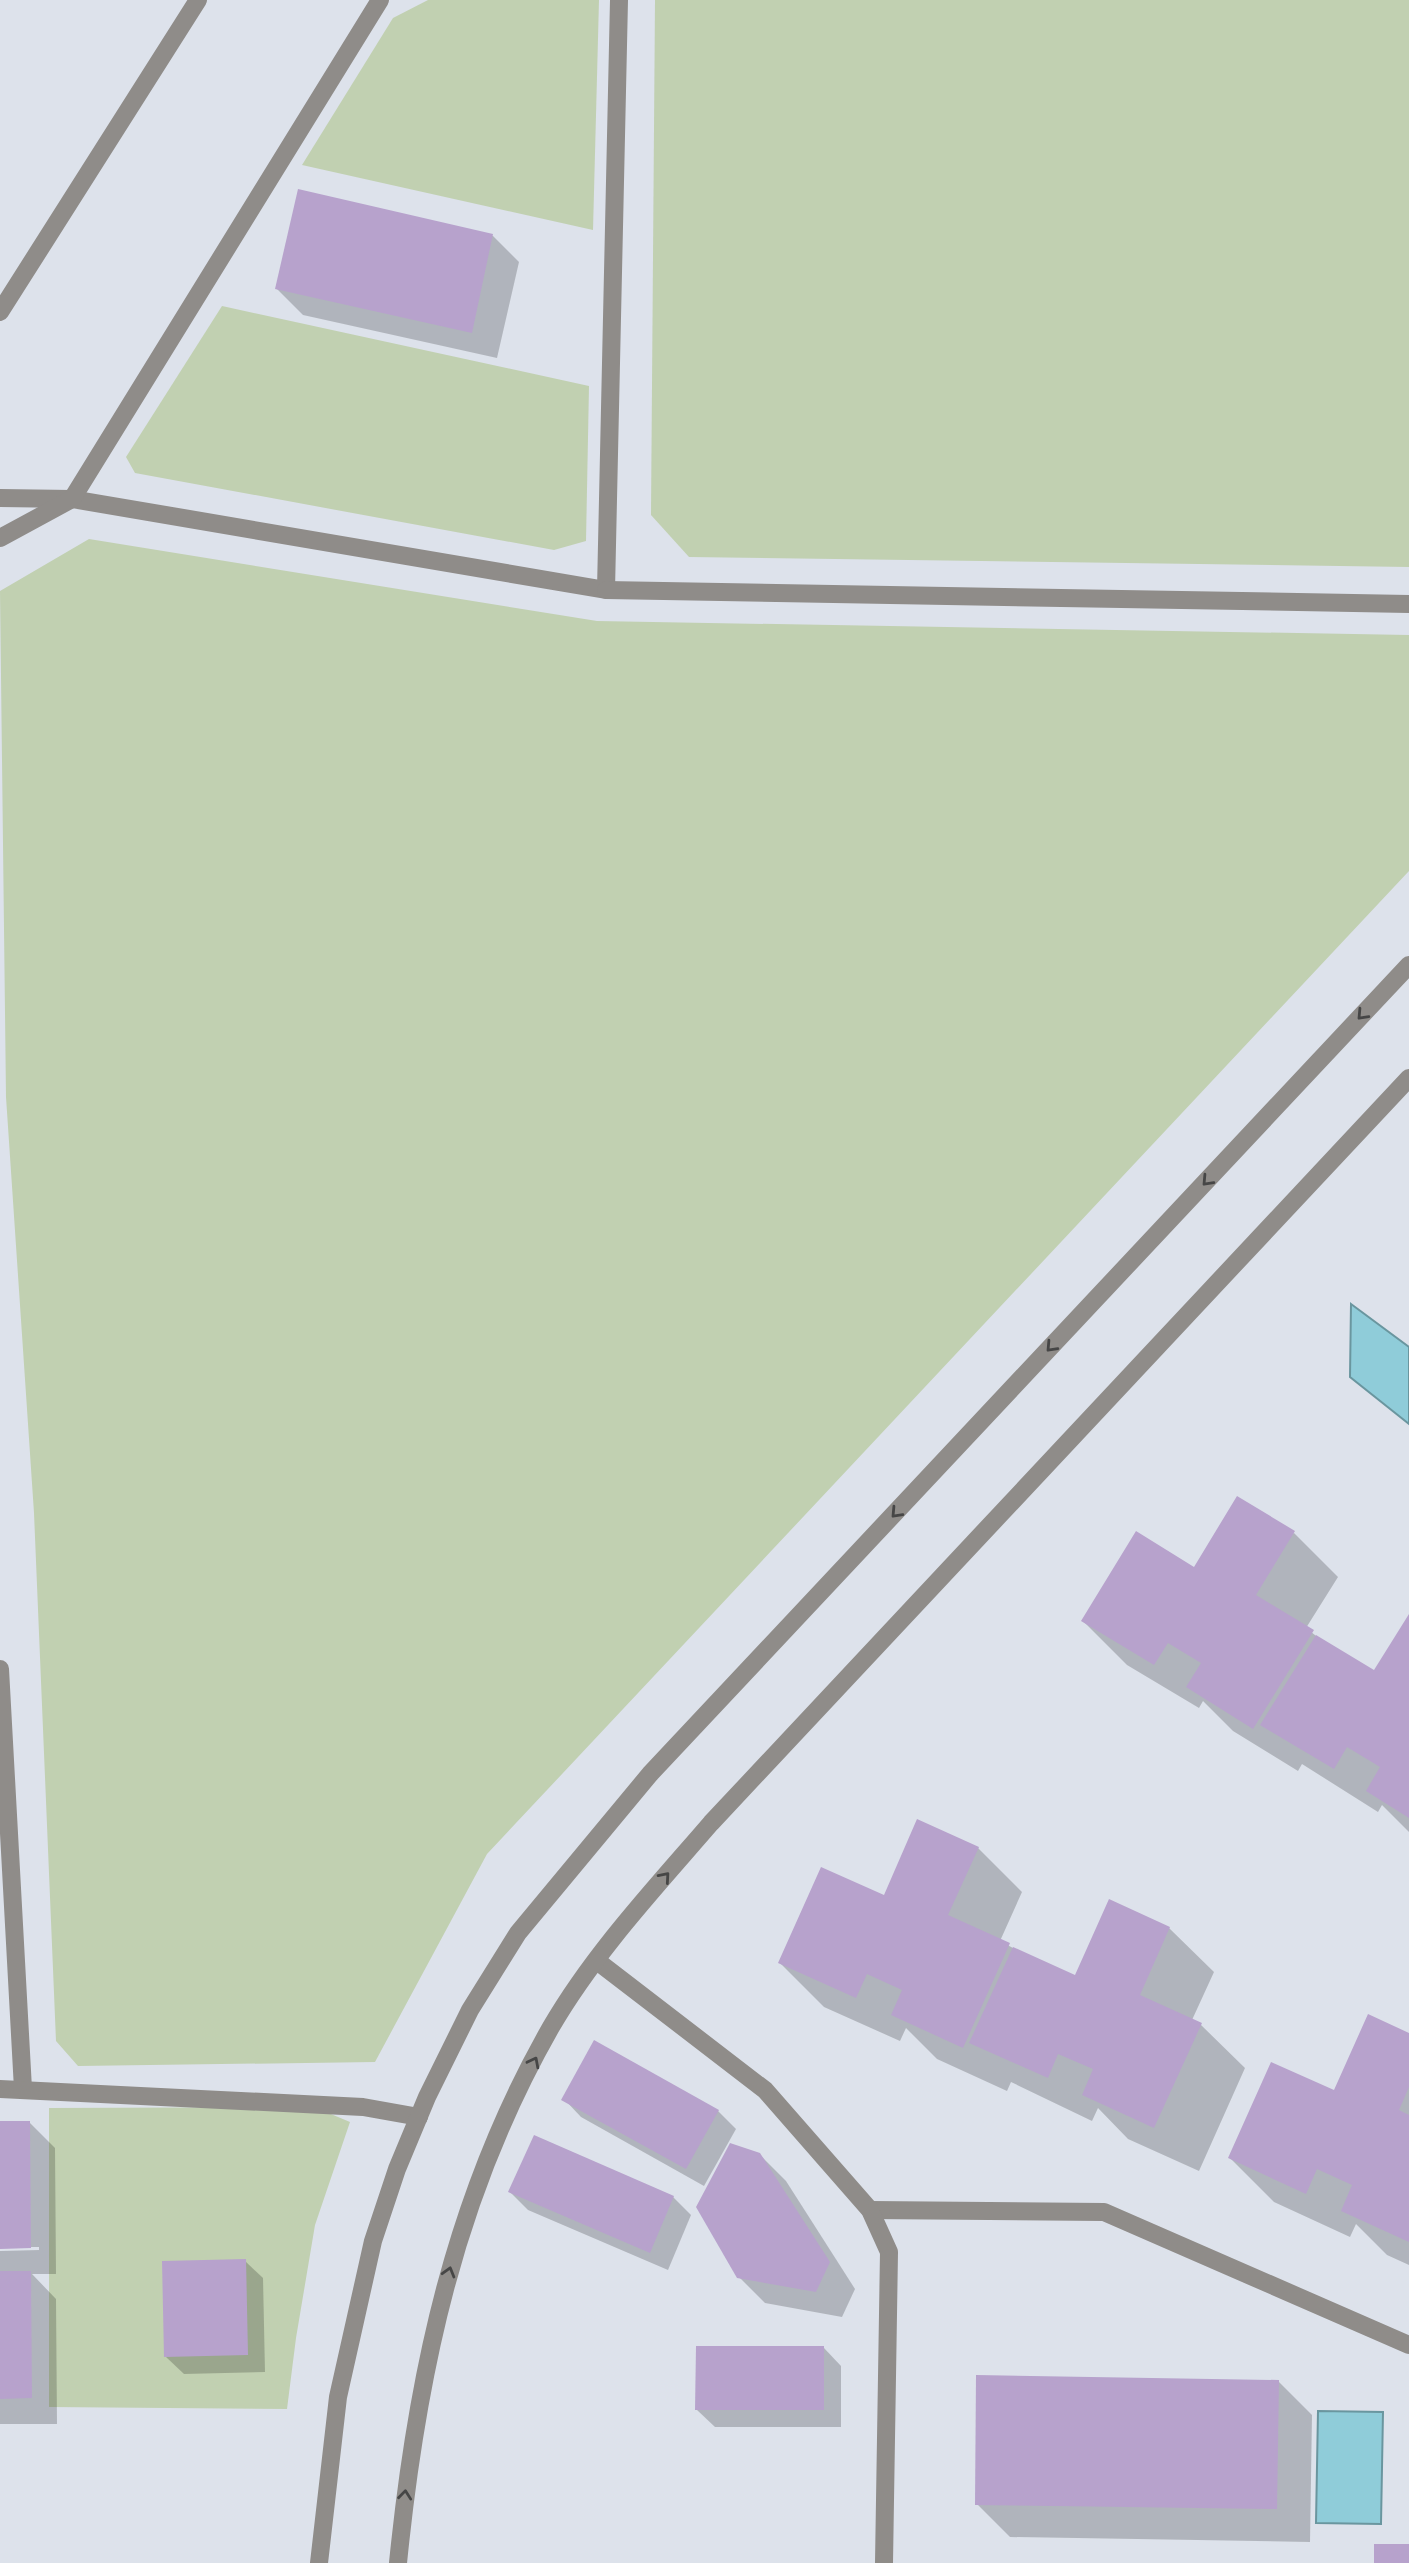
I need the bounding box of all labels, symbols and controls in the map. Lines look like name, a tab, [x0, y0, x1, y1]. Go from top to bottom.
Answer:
one-way arrow	[1358, 1007, 1371, 1020]
one-way arrow	[1203, 1173, 1216, 1186]
one-way arrow	[1047, 1339, 1059, 1352]
one-way arrow	[892, 1505, 904, 1518]
one-way arrow	[657, 1872, 669, 1885]
one-way arrow	[525, 2057, 539, 2069]
one-way arrow	[441, 2267, 456, 2279]
one-way arrow	[397, 2489, 412, 2501]

